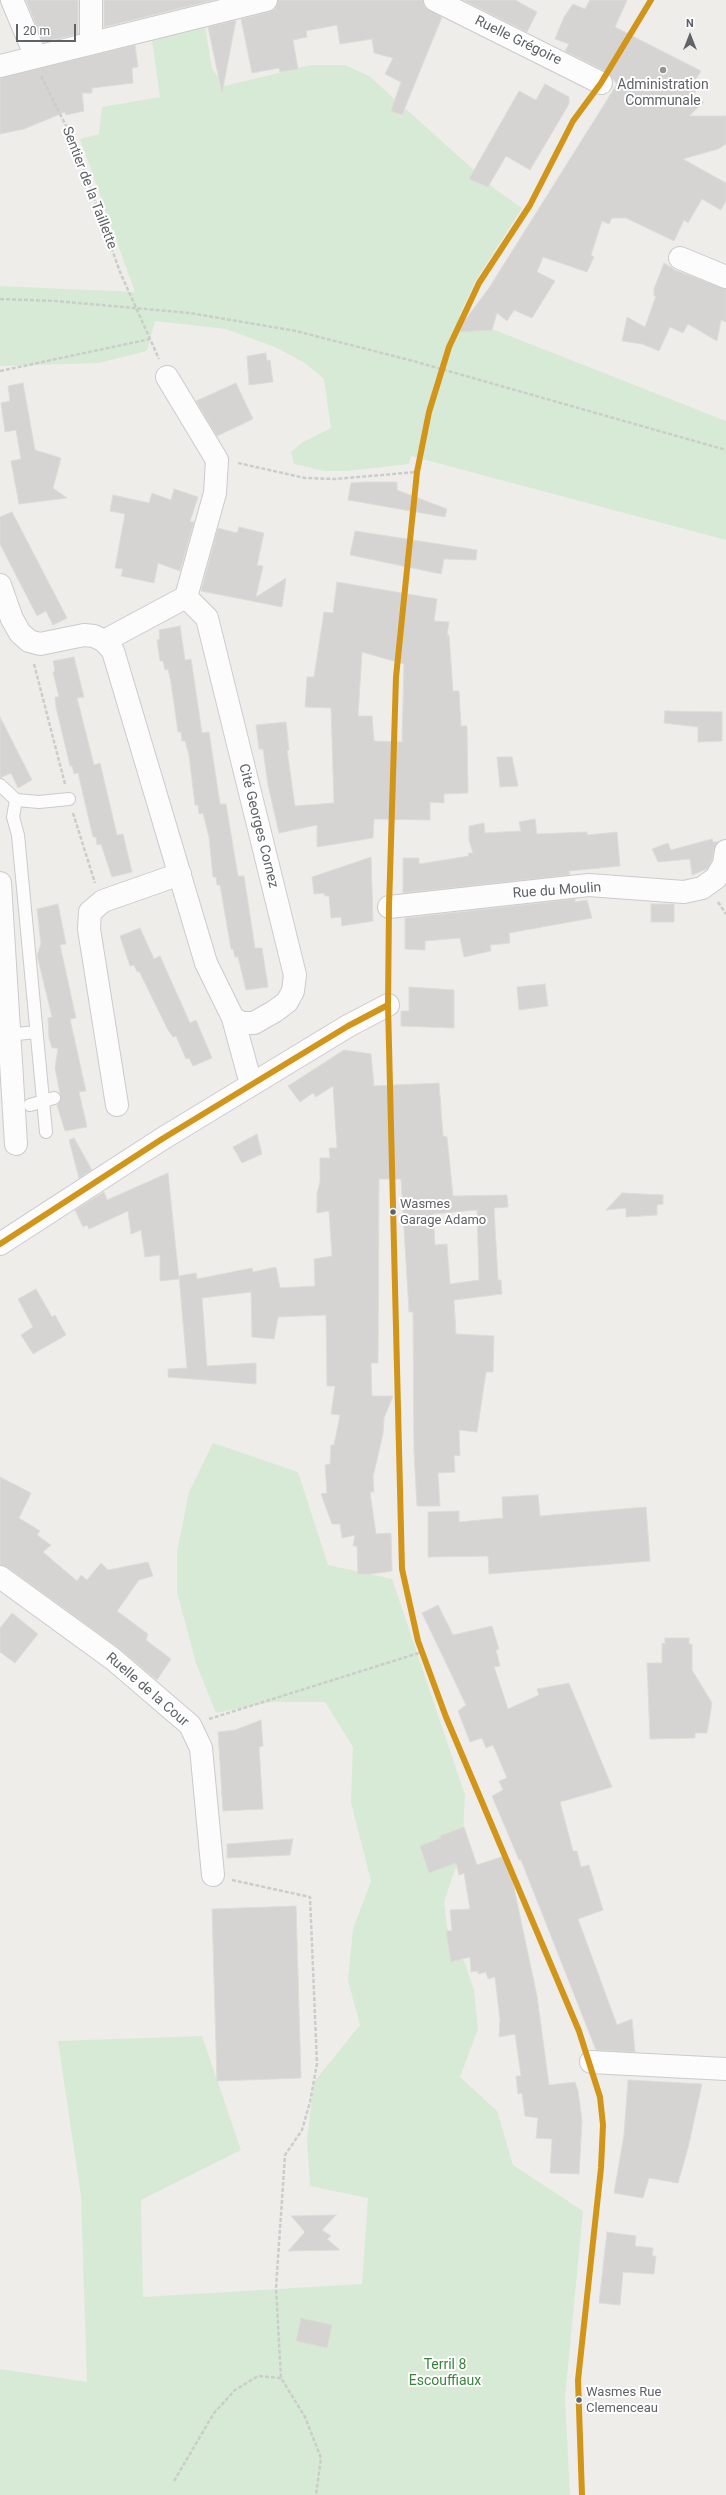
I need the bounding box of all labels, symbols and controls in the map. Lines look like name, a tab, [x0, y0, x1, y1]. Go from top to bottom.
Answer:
street label: Ruelle Grégoire	[472, 13, 564, 69]
scale bar	[18, 16, 78, 42]
north arrow	[670, 16, 710, 56]
text: N	[686, 17, 694, 30]
text: 20 m	[23, 24, 50, 38]
marker: Administration Communale	[658, 65, 668, 75]
place label: Administration Communale	[617, 77, 709, 110]
street label: Sentier de la Taillette	[58, 124, 120, 252]
street label: Cité Georges Cornez	[234, 762, 282, 890]
street label: Rue du Moulin	[512, 880, 602, 902]
place label: Wasmes Garage Adamo	[400, 1197, 486, 1228]
marker: Wasmes Garage Adamo	[388, 1207, 398, 1217]
street label: Ruelle de la Cour	[102, 1649, 192, 1731]
park label: Terril 8 Escouffiaux	[409, 2357, 481, 2390]
place label: Wasmes Rue Clemenceau	[586, 2385, 661, 2416]
marker: Wasmes Rue Clemenceau	[574, 2395, 584, 2405]

